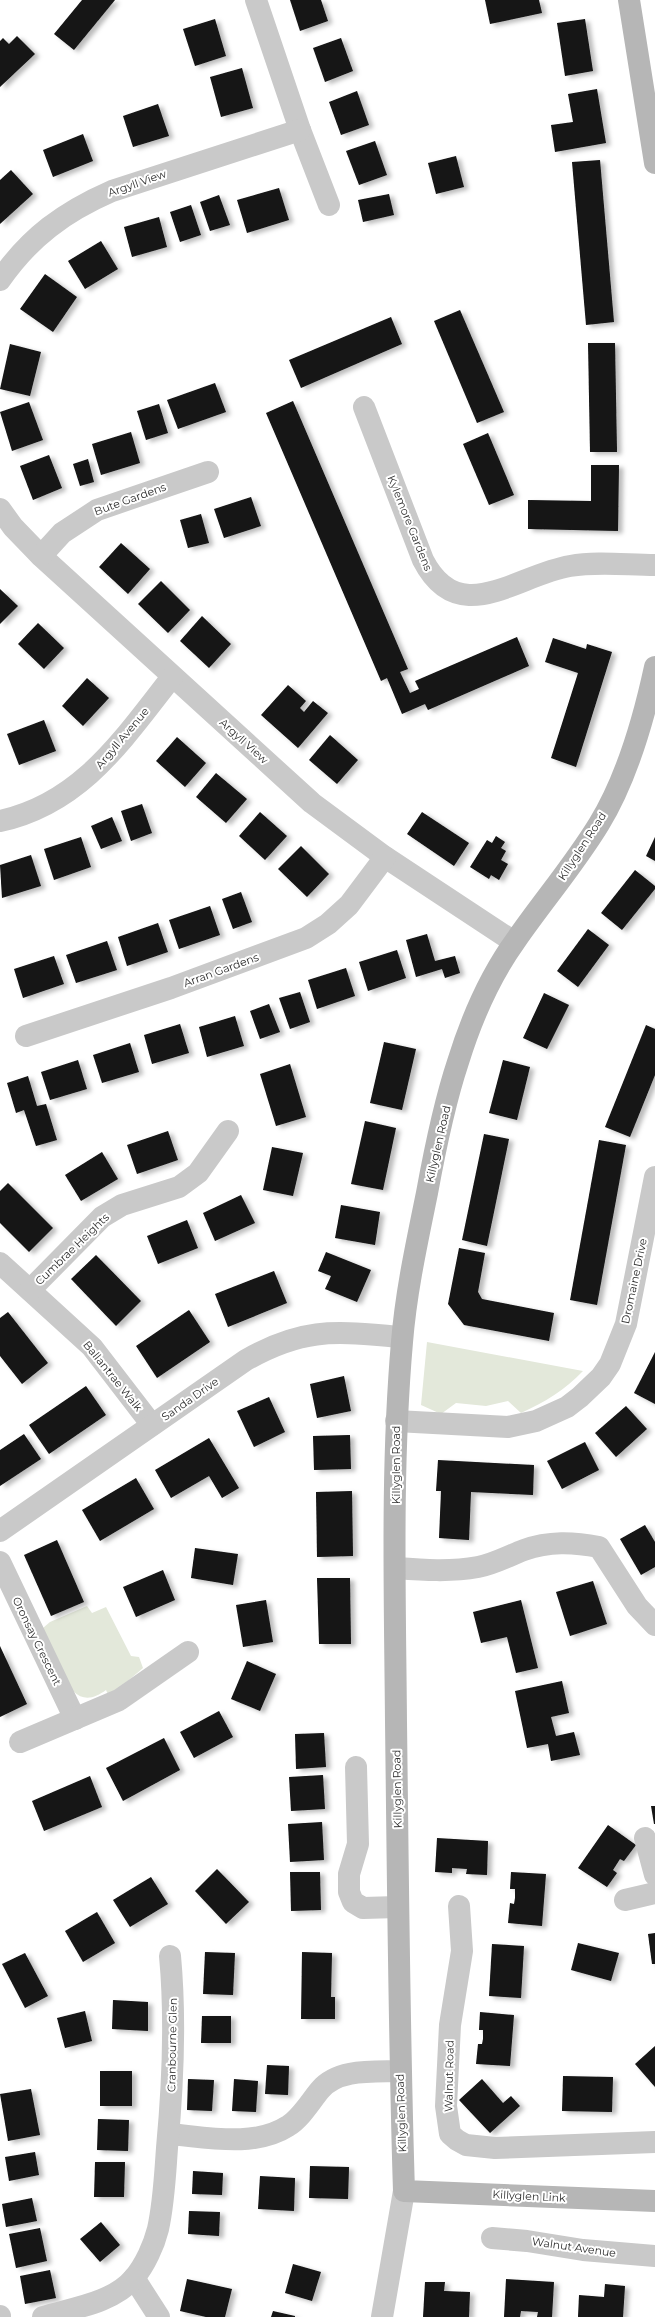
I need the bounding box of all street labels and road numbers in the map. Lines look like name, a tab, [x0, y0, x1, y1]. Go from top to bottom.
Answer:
street label: Argyll View	[106, 166, 168, 200]
street label: Kylemore Gardens	[384, 473, 436, 573]
street label: Bute Gardens	[92, 479, 169, 519]
street label: Argyll Avenue	[92, 704, 152, 772]
street label: Argyll View	[217, 715, 272, 767]
street label: Killyglen Road	[555, 809, 609, 883]
street label: Arran Gardens	[181, 950, 261, 990]
street label: Killyglen Road	[422, 1104, 454, 1184]
street label: Cumbrae Heights	[32, 1210, 112, 1288]
street label: Dromaine Drive	[618, 1237, 650, 1325]
street label: Ballantrae Walk	[80, 1338, 146, 1414]
street label: Sanda Drive	[159, 1374, 221, 1424]
street label: Killyglen Road	[389, 1426, 403, 1504]
street label: Oronsay Crescent	[9, 1594, 65, 1688]
street label: Killyglen Road	[389, 1750, 405, 1828]
street label: Cranbourne Glen	[164, 1998, 180, 2092]
street label: Walnut Road	[441, 2040, 457, 2112]
street label: Killyglen Road	[393, 2073, 409, 2153]
street label: Killyglen Link	[492, 2187, 566, 2205]
street label: Walnut Avenue	[531, 2234, 617, 2260]

